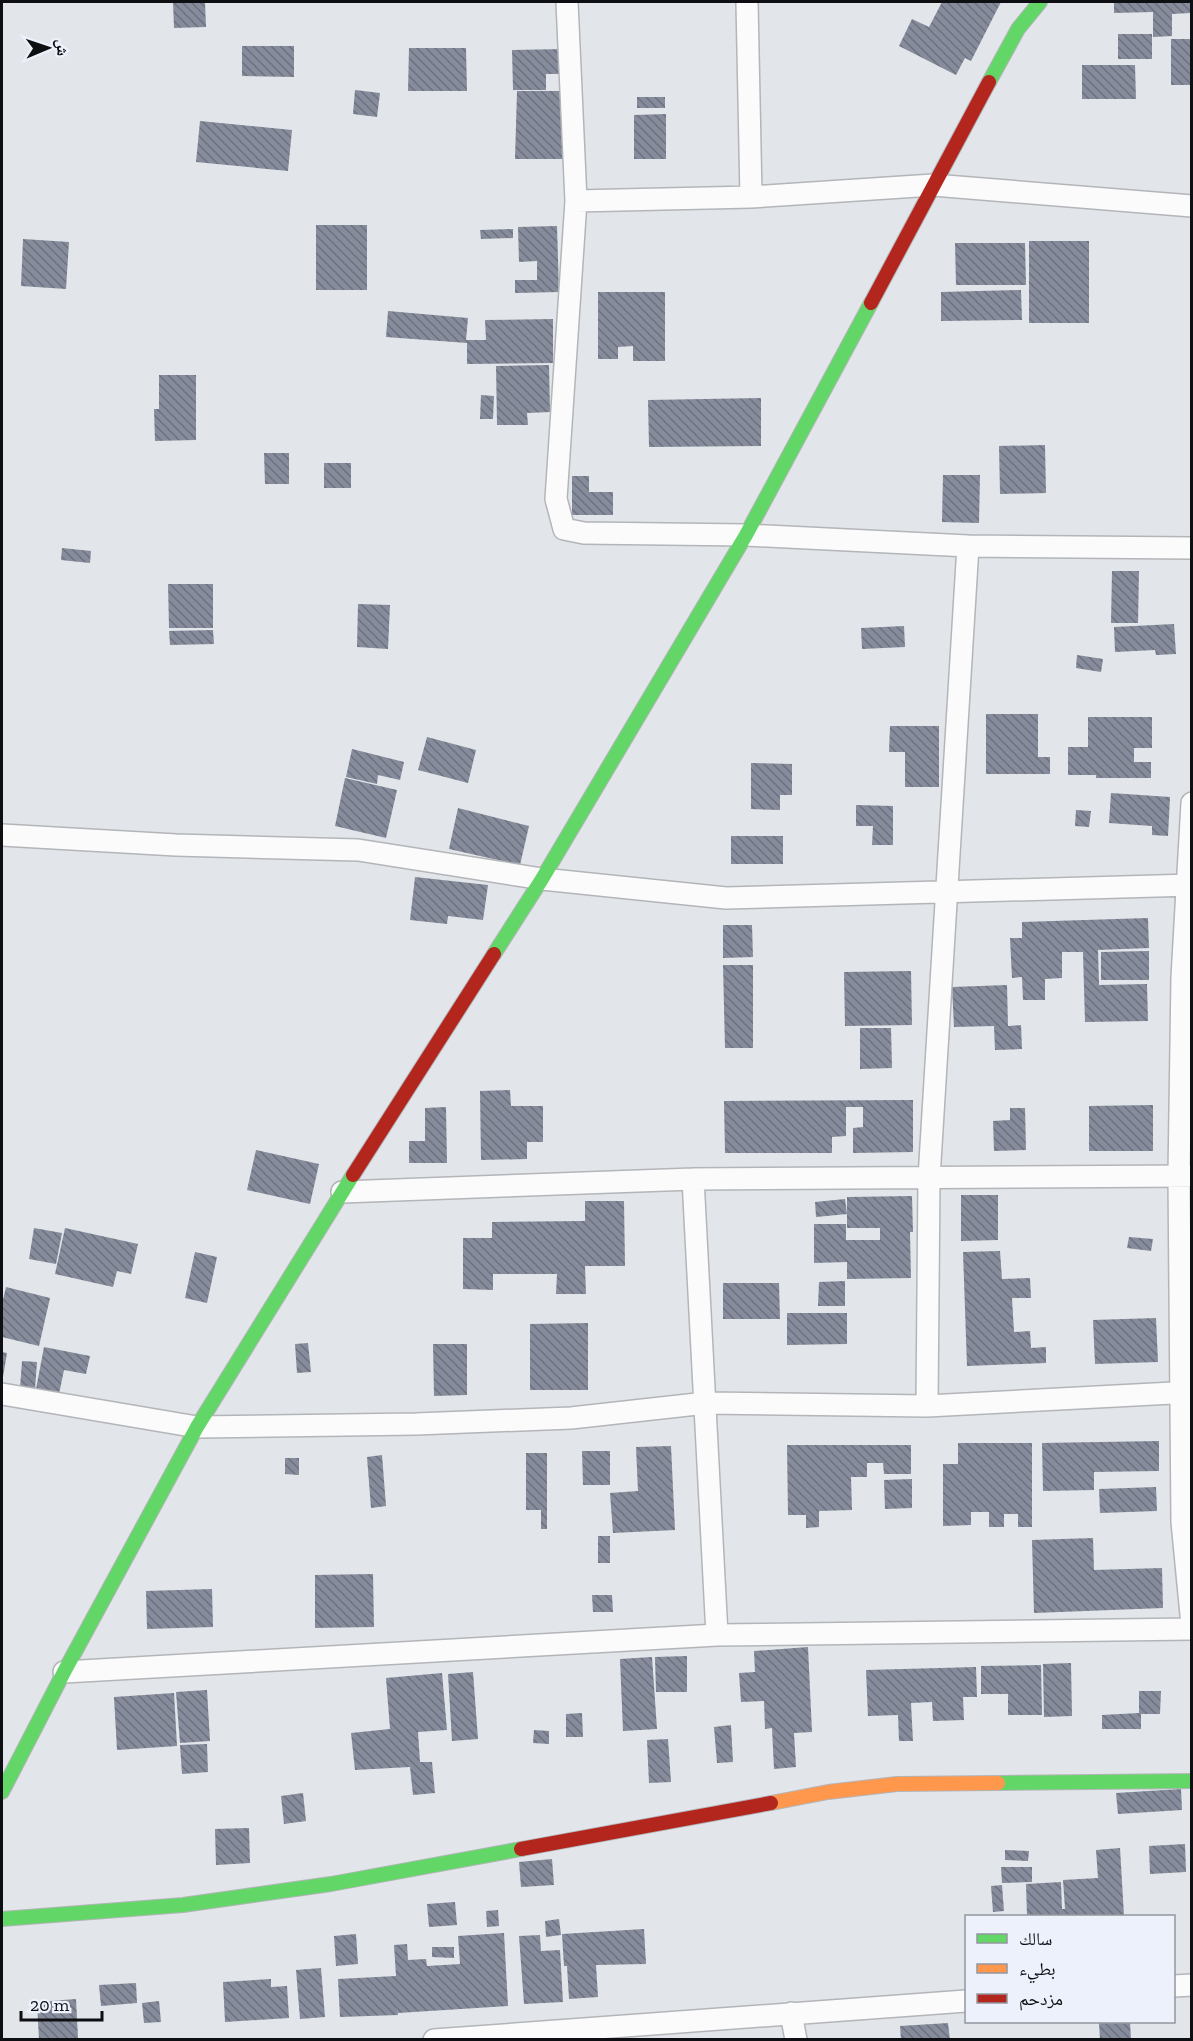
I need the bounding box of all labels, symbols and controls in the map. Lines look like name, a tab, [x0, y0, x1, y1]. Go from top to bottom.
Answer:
north arrow	[18, 18, 78, 78]
text: ش	[53, 39, 72, 56]
legend	[965, 1915, 1175, 2023]
text: سالك	[1019, 1928, 1052, 1950]
text: بطيء	[1019, 1958, 1056, 1984]
scale bar	[21, 1984, 102, 2022]
text: مزدحم	[1019, 1988, 1063, 2011]
text: 20 m	[30, 1994, 70, 2016]

